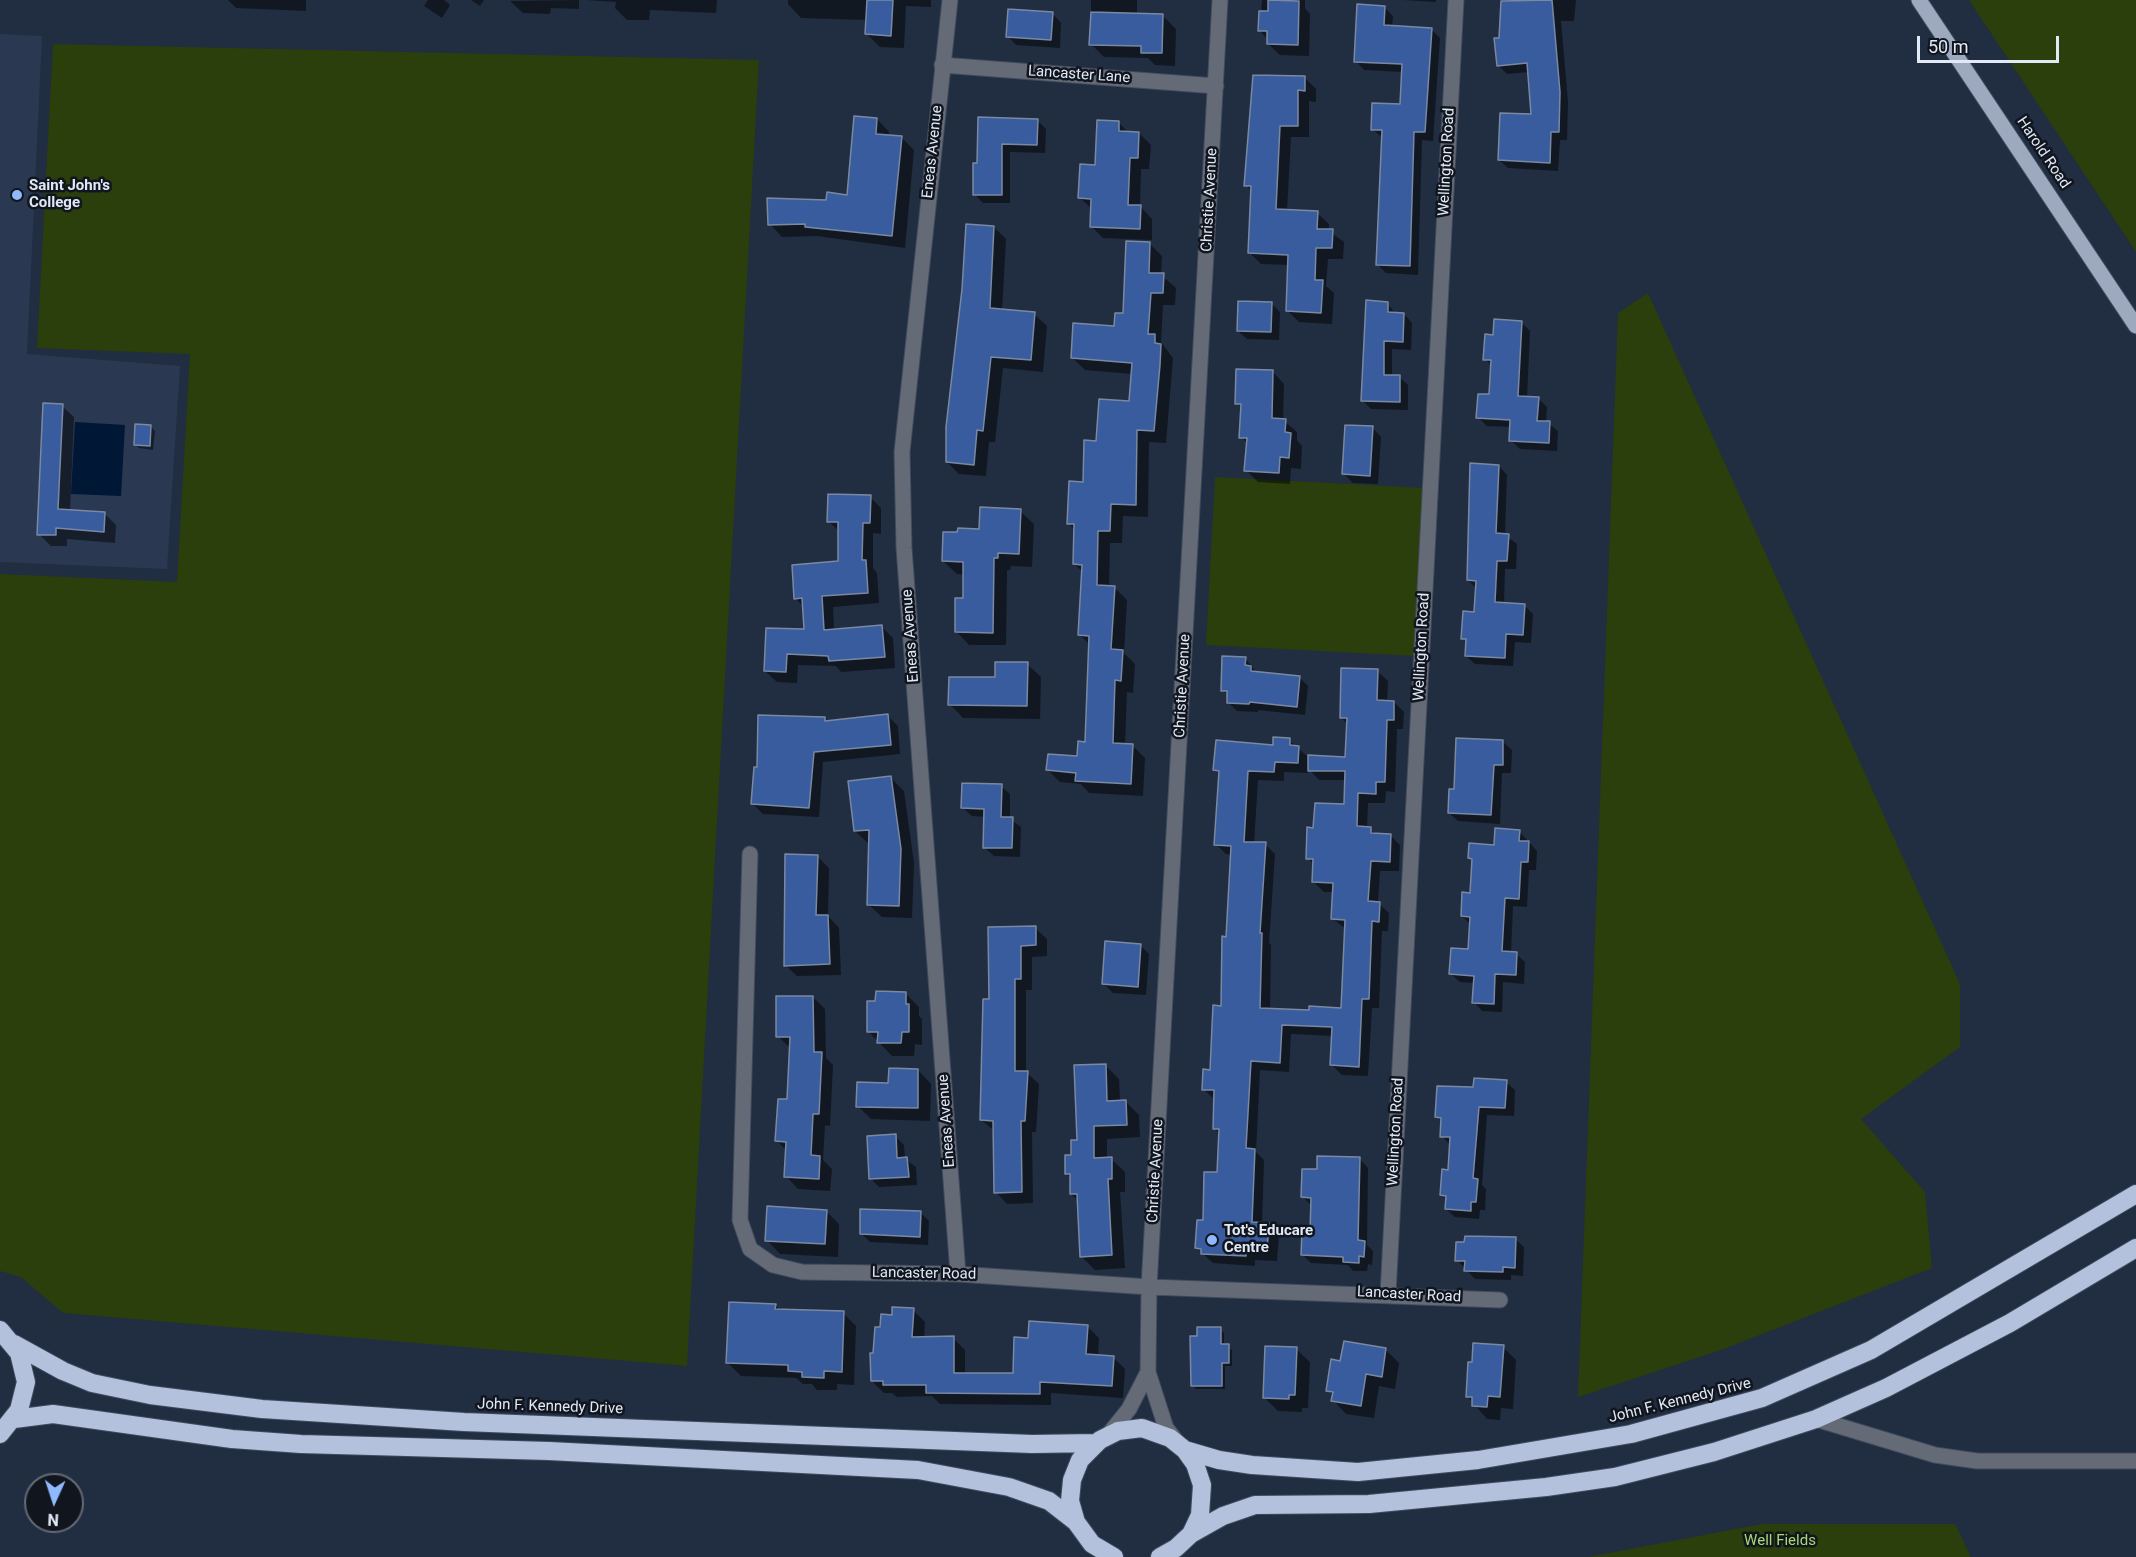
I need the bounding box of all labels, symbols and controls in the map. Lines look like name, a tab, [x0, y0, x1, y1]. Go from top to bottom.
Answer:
scale bar	[1920, 24, 2062, 62]
text: 50 m	[1928, 36, 1968, 57]
street label: Lancaster Lane	[1027, 62, 1131, 88]
street label: Eneas Avenue	[919, 105, 947, 199]
street label: Wellington Road	[1435, 107, 1459, 217]
street label: Harold Road	[2012, 114, 2074, 192]
street label: Christie Avenue	[1198, 148, 1222, 252]
place label: Saint John's College	[29, 177, 110, 212]
marker: Saint John's College	[10, 188, 24, 202]
street label: Eneas Avenue	[899, 589, 923, 683]
street label: Wellington Road	[1410, 592, 1434, 702]
street label: Christie Avenue	[1171, 634, 1195, 738]
street label: Eneas Avenue	[935, 1074, 959, 1168]
street label: Wellington Road	[1384, 1077, 1408, 1187]
street label: Christie Avenue	[1144, 1119, 1168, 1223]
place label: Tot's Educare Centre	[1224, 1222, 1313, 1257]
marker: Tot's Educare Centre	[1205, 1233, 1219, 1247]
street label: Lancaster Road	[872, 1264, 976, 1284]
street label: Lancaster Road	[1356, 1283, 1462, 1307]
street label: John F. Kennedy Drive	[1607, 1375, 1753, 1427]
street label: John F. Kennedy Drive	[477, 1395, 623, 1419]
north arrow	[24, 1473, 84, 1533]
text: N	[47, 1510, 59, 1529]
park label: Well Fields	[1744, 1532, 1816, 1550]

